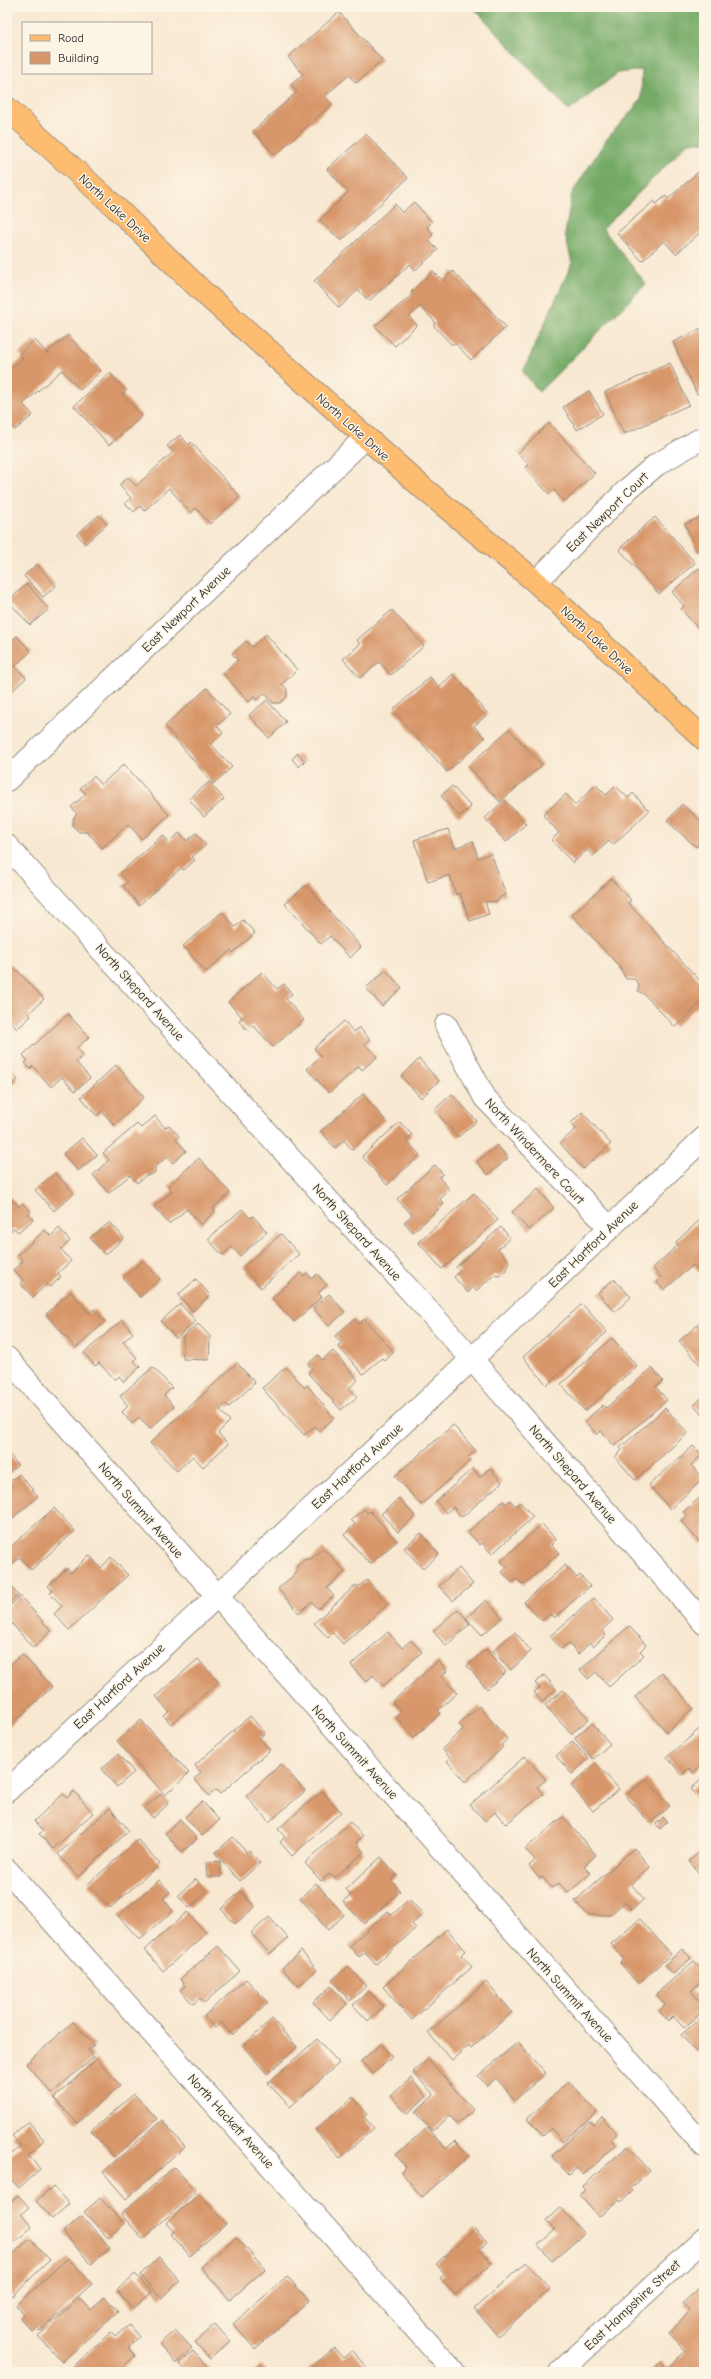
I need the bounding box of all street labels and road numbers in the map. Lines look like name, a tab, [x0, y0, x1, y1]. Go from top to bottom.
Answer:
street label: North Lake Drive	[76, 171, 155, 246]
street label: North Lake Drive	[313, 390, 393, 464]
street label: East Newport Court	[563, 468, 652, 555]
street label: East Newport Avenue	[139, 562, 234, 655]
street label: North Lake Drive	[558, 603, 637, 678]
street label: North Shepard Avenue	[92, 940, 188, 1044]
street label: North Windermere Court	[482, 1095, 589, 1208]
street label: North Shepard Avenue	[309, 1180, 405, 1284]
street label: East Hartford Avenue	[545, 1197, 641, 1291]
street label: East Hartford Avenue	[308, 1420, 406, 1512]
street label: North Shepard Avenue	[526, 1422, 620, 1527]
street label: North Summit Avenue	[95, 1459, 187, 1561]
street label: East Hartford Avenue	[70, 1640, 168, 1732]
street label: North Summit Avenue	[309, 1702, 402, 1803]
street label: North Summit Avenue	[524, 1945, 617, 2046]
street label: North Hackett Avenue	[185, 2071, 278, 2172]
street label: East Hampshire Street	[581, 2256, 684, 2353]

